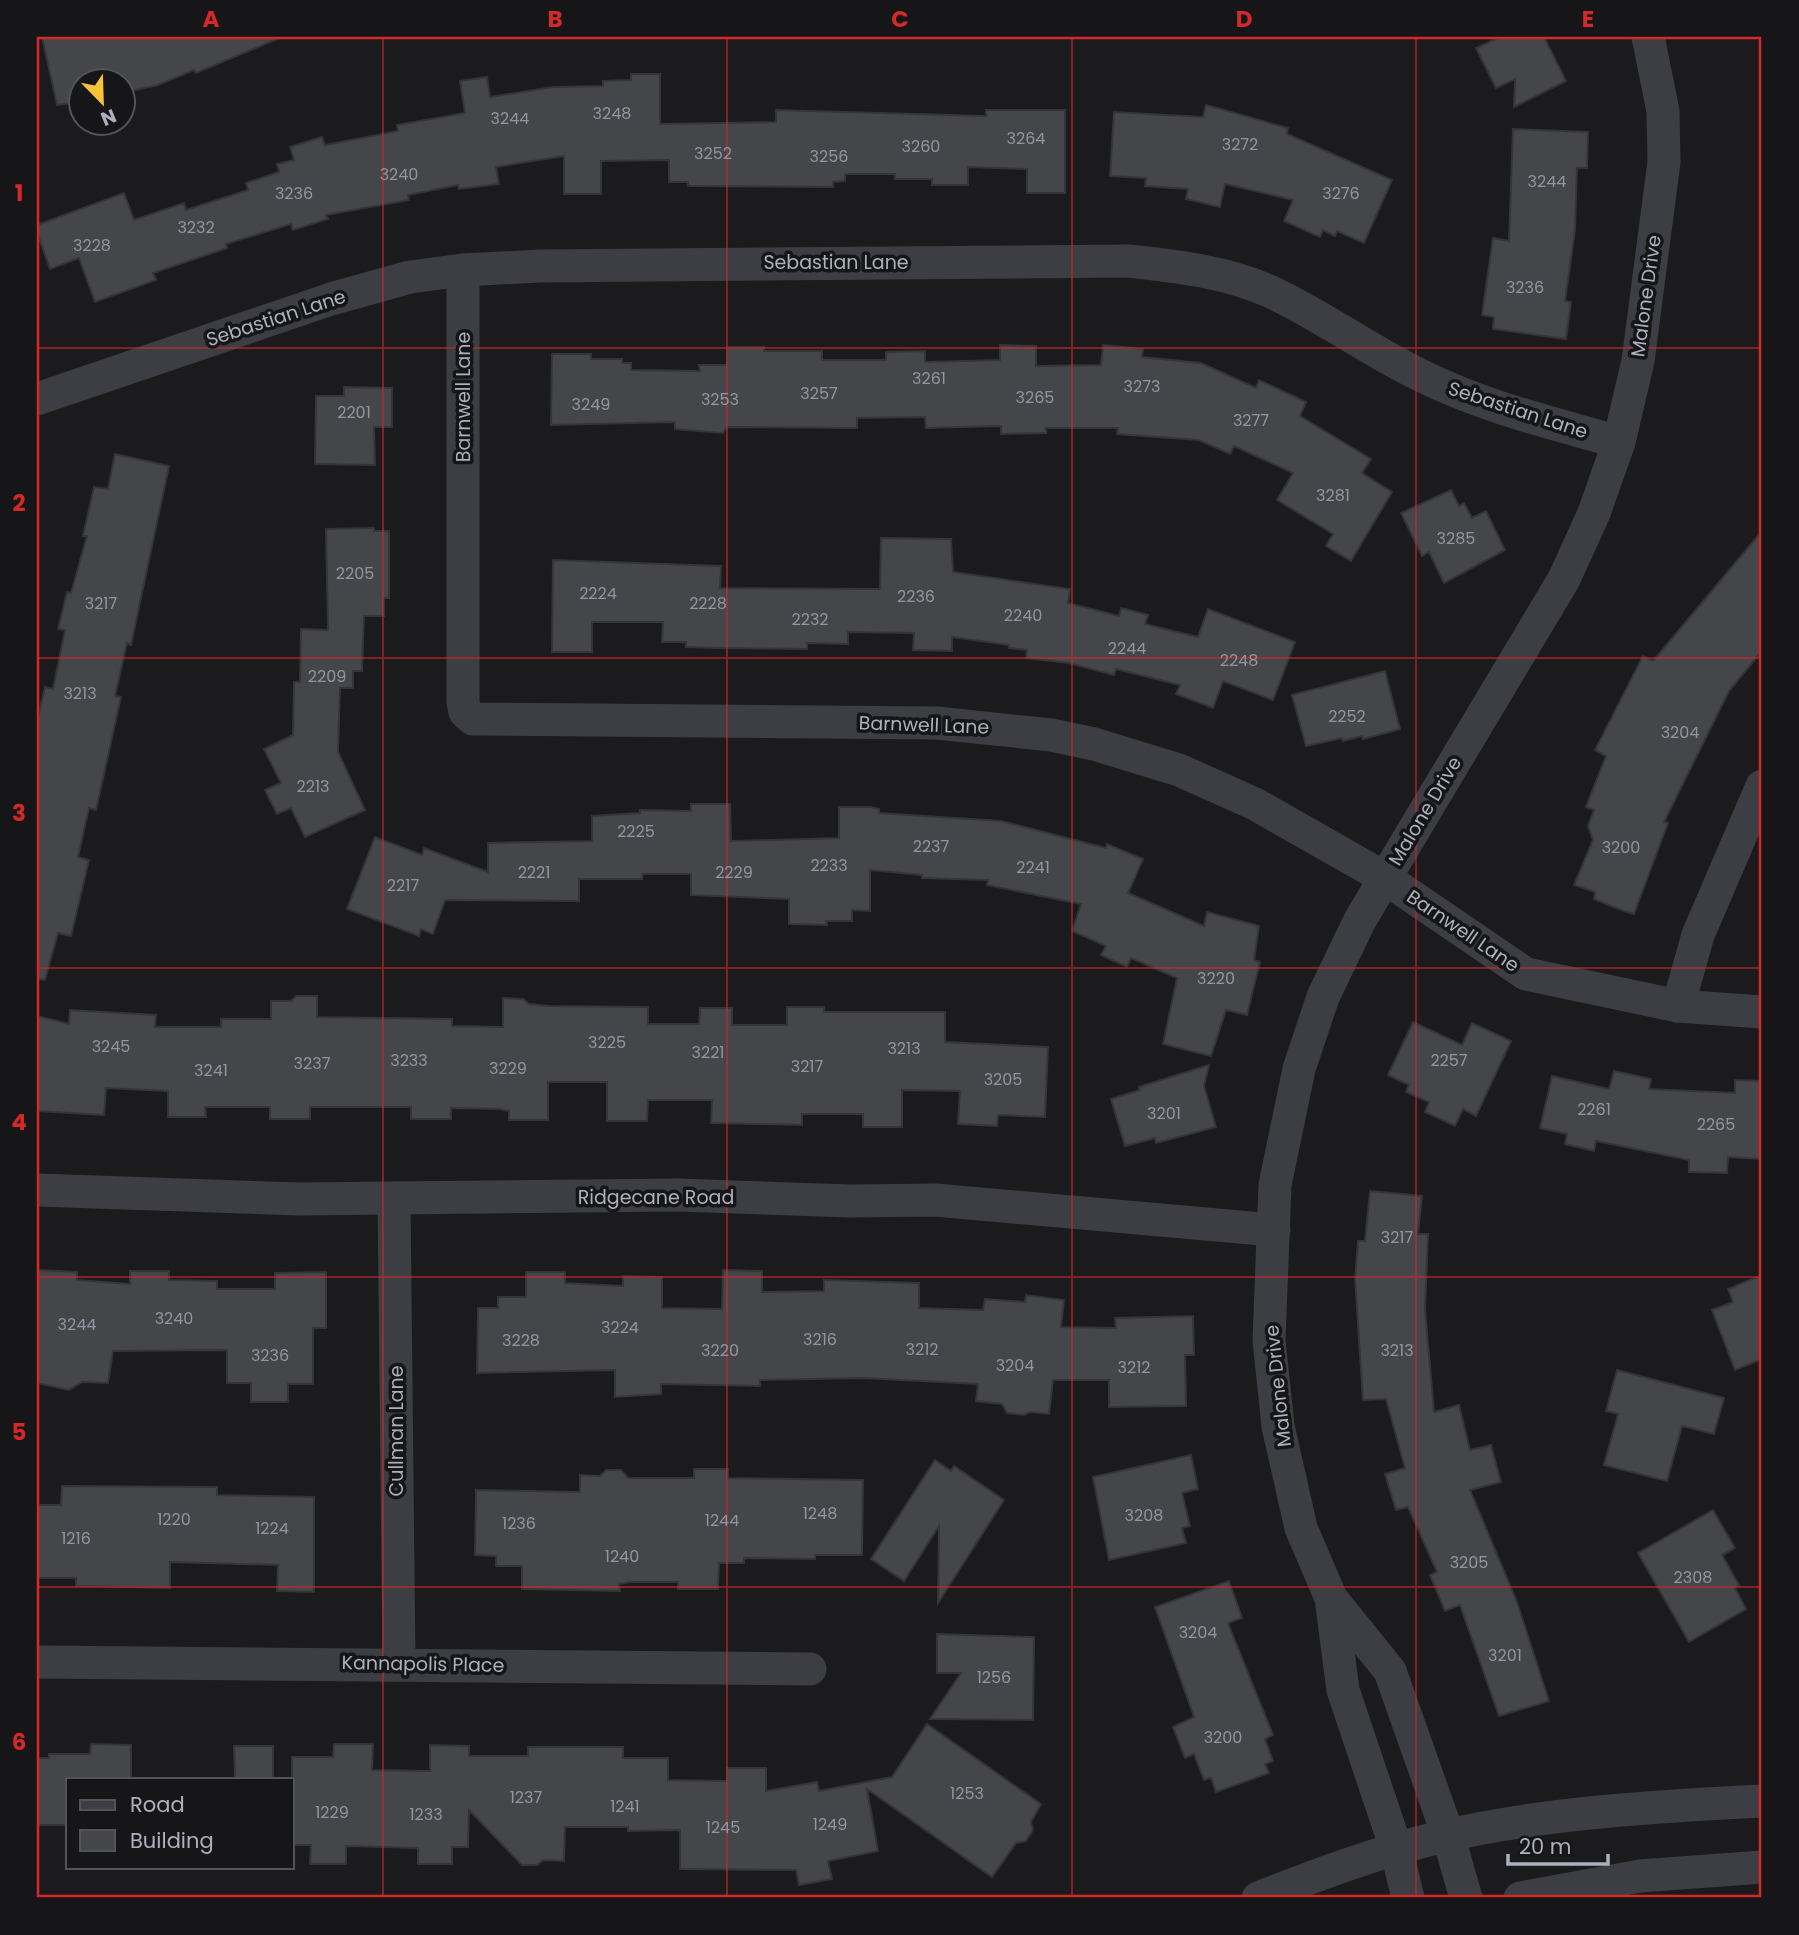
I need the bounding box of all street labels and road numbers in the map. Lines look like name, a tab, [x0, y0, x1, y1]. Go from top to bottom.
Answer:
street label: Malone Drive	[1624, 233, 1668, 359]
street label: Sebastian Lane	[763, 249, 909, 276]
street label: Sebastian Lane	[203, 283, 349, 353]
street label: Barnwell Lane	[450, 332, 477, 462]
street label: Sebastian Lane	[1445, 375, 1591, 445]
street label: Barnwell Lane	[858, 709, 990, 741]
street label: Malone Drive	[1382, 751, 1468, 871]
street label: Barnwell Lane	[1401, 883, 1525, 979]
street label: Ridgecane Road	[578, 1184, 734, 1211]
street label: Malone Drive	[1258, 1324, 1298, 1448]
street label: Cullman Lane	[383, 1366, 410, 1496]
street label: Kannapolis Place	[341, 1649, 505, 1679]

